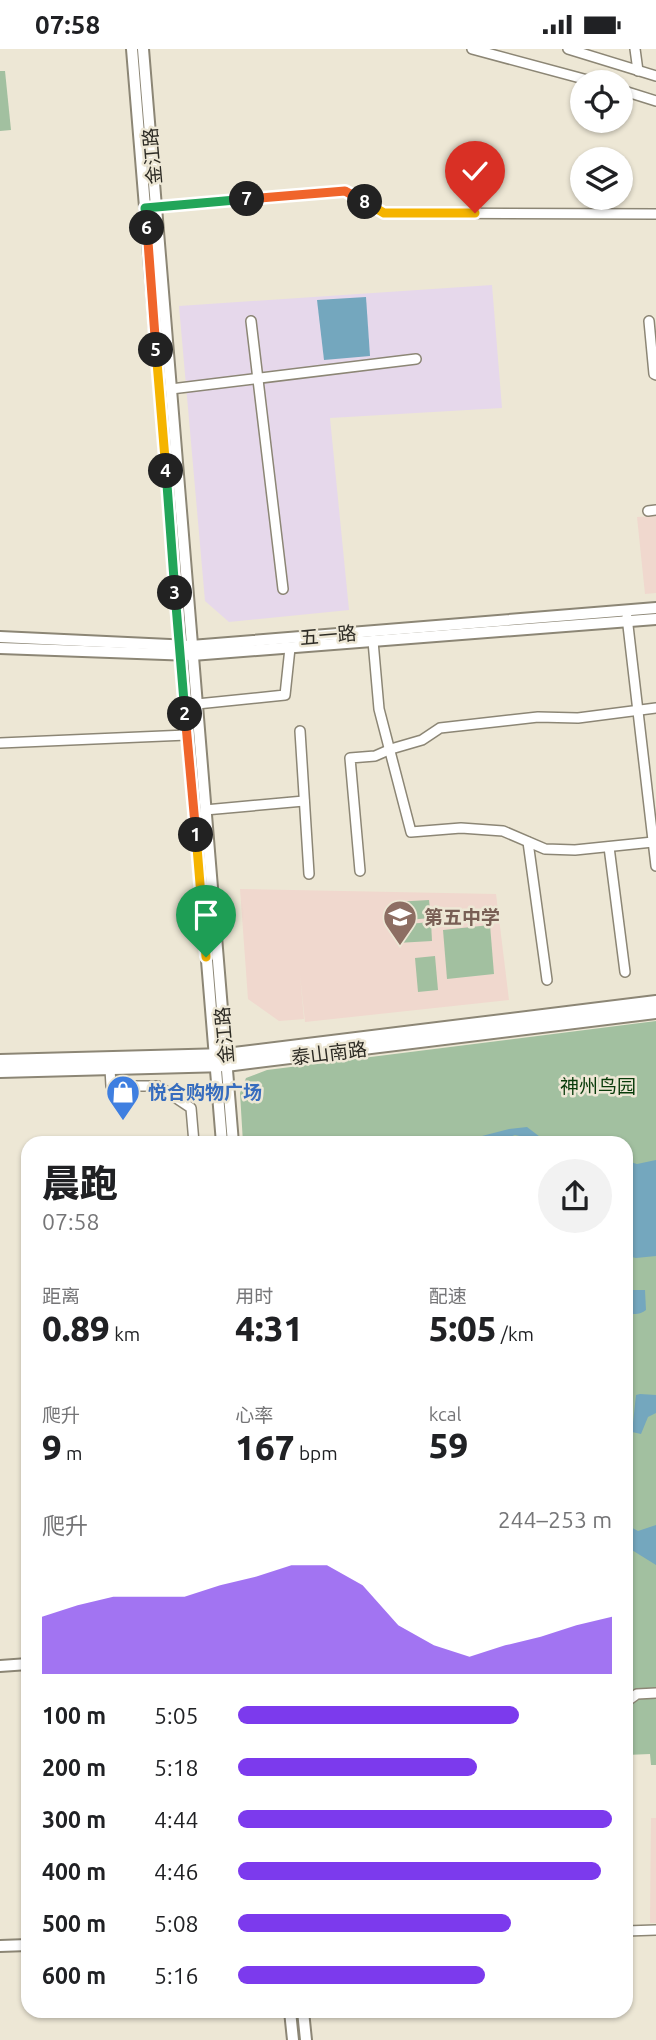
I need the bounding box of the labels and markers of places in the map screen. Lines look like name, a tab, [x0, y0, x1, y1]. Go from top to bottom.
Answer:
pin	[445, 141, 505, 213]
pin: 7	[230, 181, 264, 217]
pin: 8	[348, 185, 382, 219]
pin: 6	[130, 211, 164, 245]
pin: 5	[138, 333, 174, 367]
pin: 4	[148, 453, 184, 489]
pin: 3	[158, 575, 192, 611]
pin: 2	[168, 697, 202, 731]
pin: 1	[178, 817, 214, 853]
pin	[176, 885, 236, 957]
school or university icon: 第五中学	[381, 898, 419, 947]
place label: 第五中学	[424, 906, 500, 928]
shop icon: 悦合购物广场	[104, 1073, 142, 1122]
place label: 悦合购物广场	[148, 1081, 262, 1103]

